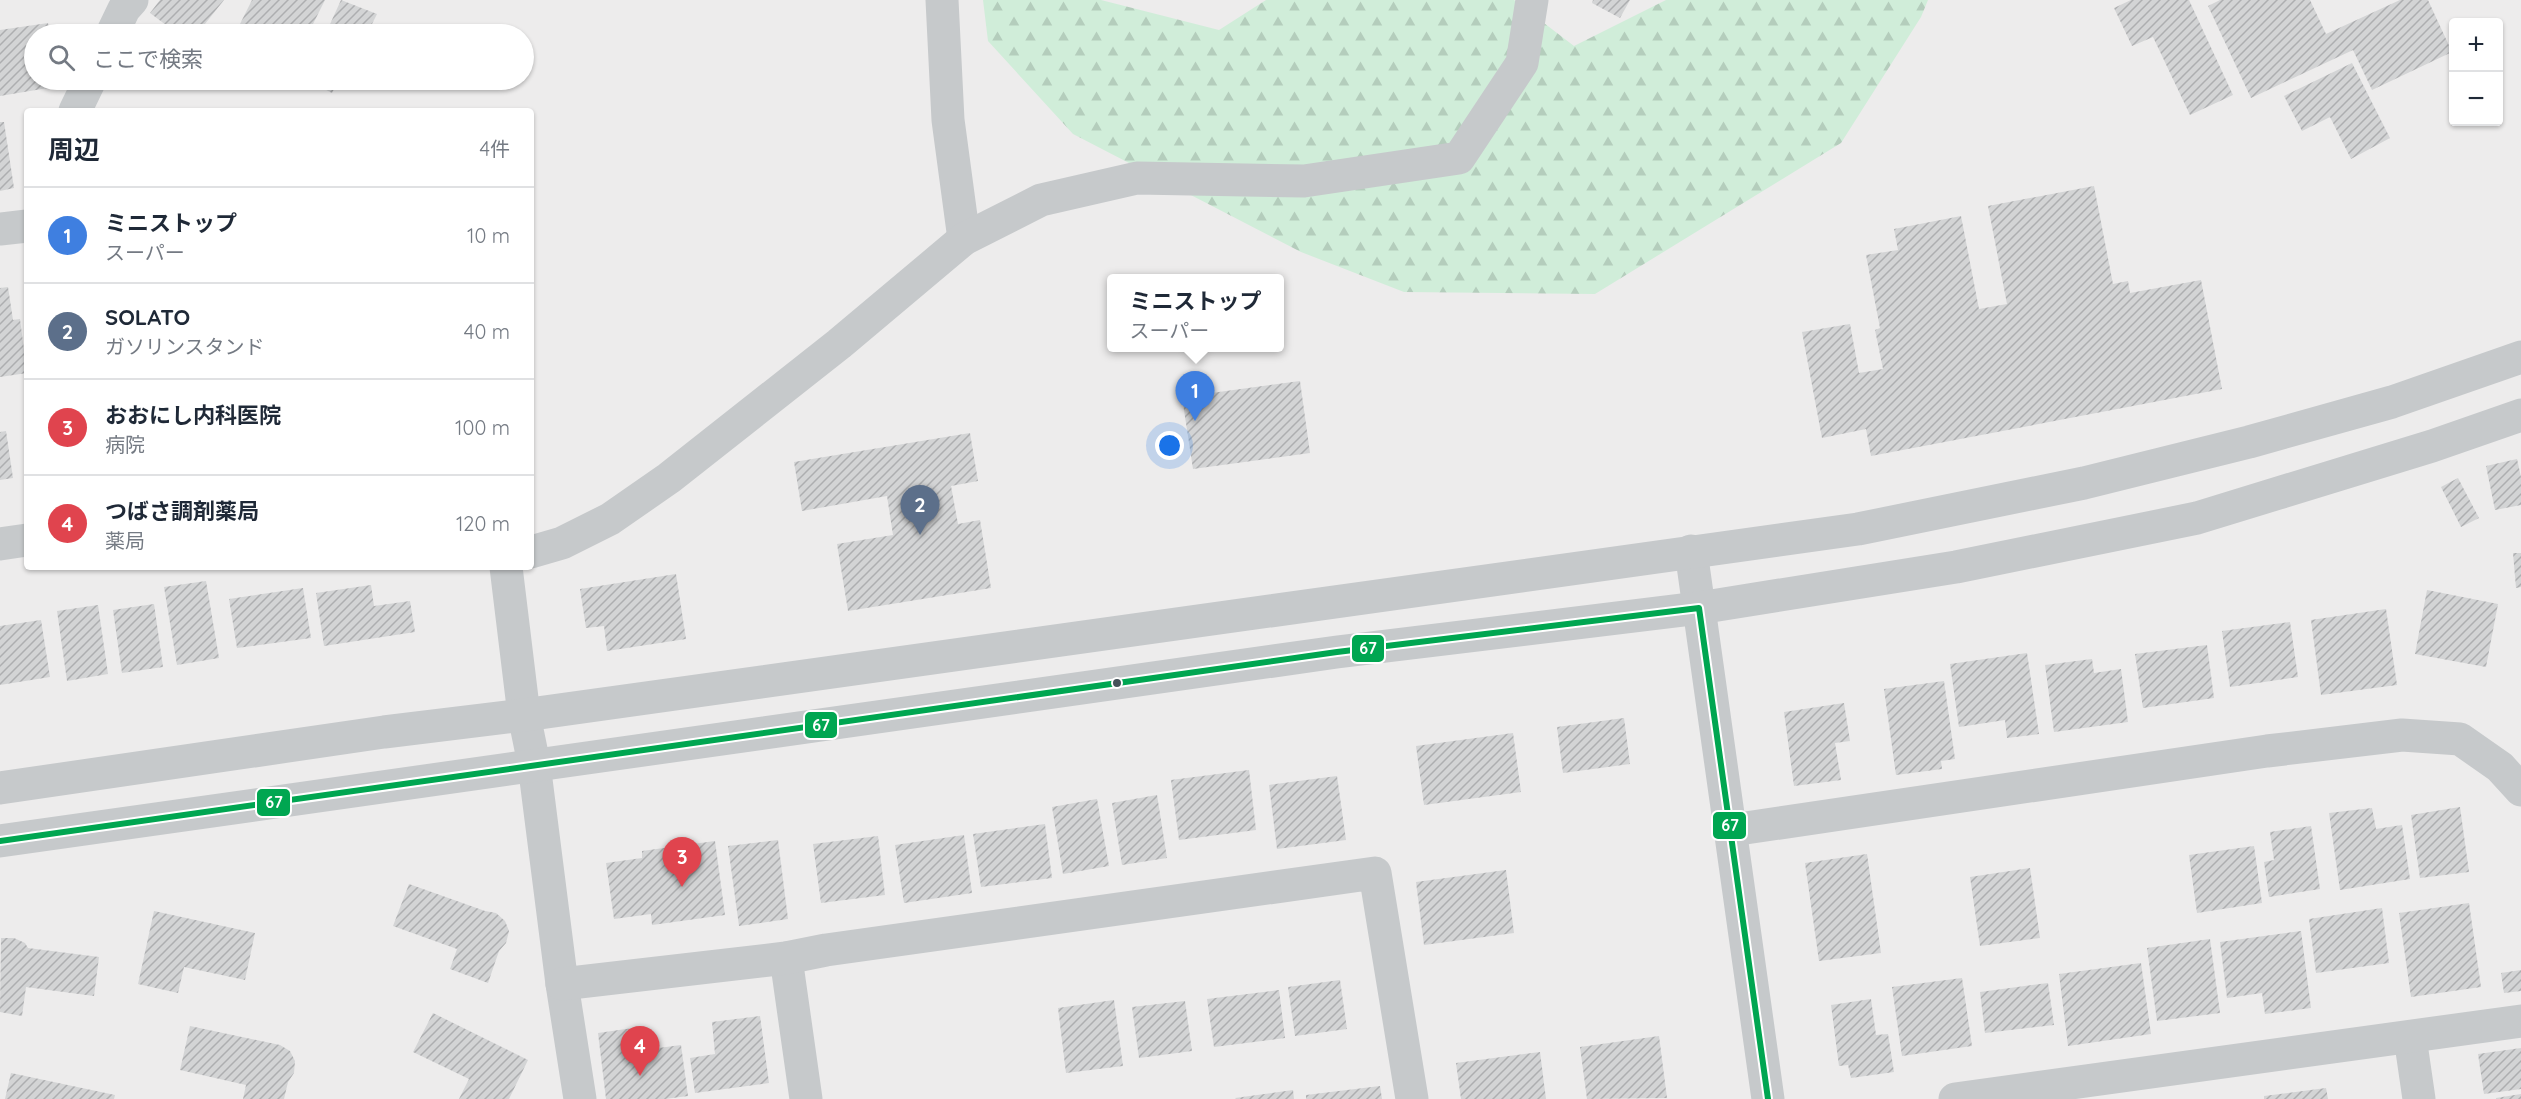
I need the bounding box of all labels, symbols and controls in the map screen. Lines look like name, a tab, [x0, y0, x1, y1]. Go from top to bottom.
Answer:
map controls	[2449, 18, 2503, 126]
button: +	[2449, 18, 2503, 72]
search box	[24, 24, 534, 90]
icon: search	[45, 41, 78, 74]
text: ここで検索	[93, 45, 203, 73]
button: −	[2449, 72, 2503, 126]
text: 周辺	[48, 133, 100, 166]
text: 4件	[479, 136, 510, 161]
text: ミニストップ	[105, 209, 237, 237]
text: 1	[64, 223, 71, 248]
text: 10 m	[467, 223, 510, 248]
text: スーパー	[105, 240, 185, 265]
popup	[1107, 274, 1284, 352]
text: ミニストップ	[1129, 287, 1262, 315]
text: SOLATO	[105, 303, 190, 331]
text: スーパー	[1129, 318, 1209, 343]
text: 2	[62, 319, 73, 344]
text: 40 m	[464, 319, 510, 344]
text: ガソリンスタンド	[105, 334, 265, 359]
pin: 1	[1176, 372, 1214, 421]
text: おおにし内科医院	[105, 401, 281, 429]
text: 3	[62, 415, 73, 440]
text: 100 m	[455, 415, 510, 440]
your location	[1155, 431, 1184, 460]
text: 病院	[105, 432, 145, 457]
pin: 2	[900, 486, 940, 535]
text: つばさ調剤薬局	[105, 497, 259, 525]
text: 4	[62, 511, 73, 536]
text: 120 m	[456, 511, 510, 536]
text: 薬局	[105, 528, 145, 553]
line badge: 67	[1351, 634, 1385, 663]
text: 67	[1359, 638, 1377, 658]
unlabelled marker	[1111, 677, 1123, 689]
line badge: 67	[804, 711, 838, 739]
text: 67	[812, 715, 830, 735]
line badge: 67	[256, 788, 291, 817]
text: 67	[265, 792, 283, 812]
line badge: 67	[1712, 811, 1747, 840]
text: 67	[1721, 815, 1739, 835]
pin: 3	[662, 838, 702, 887]
pin: 4	[620, 1026, 660, 1076]

